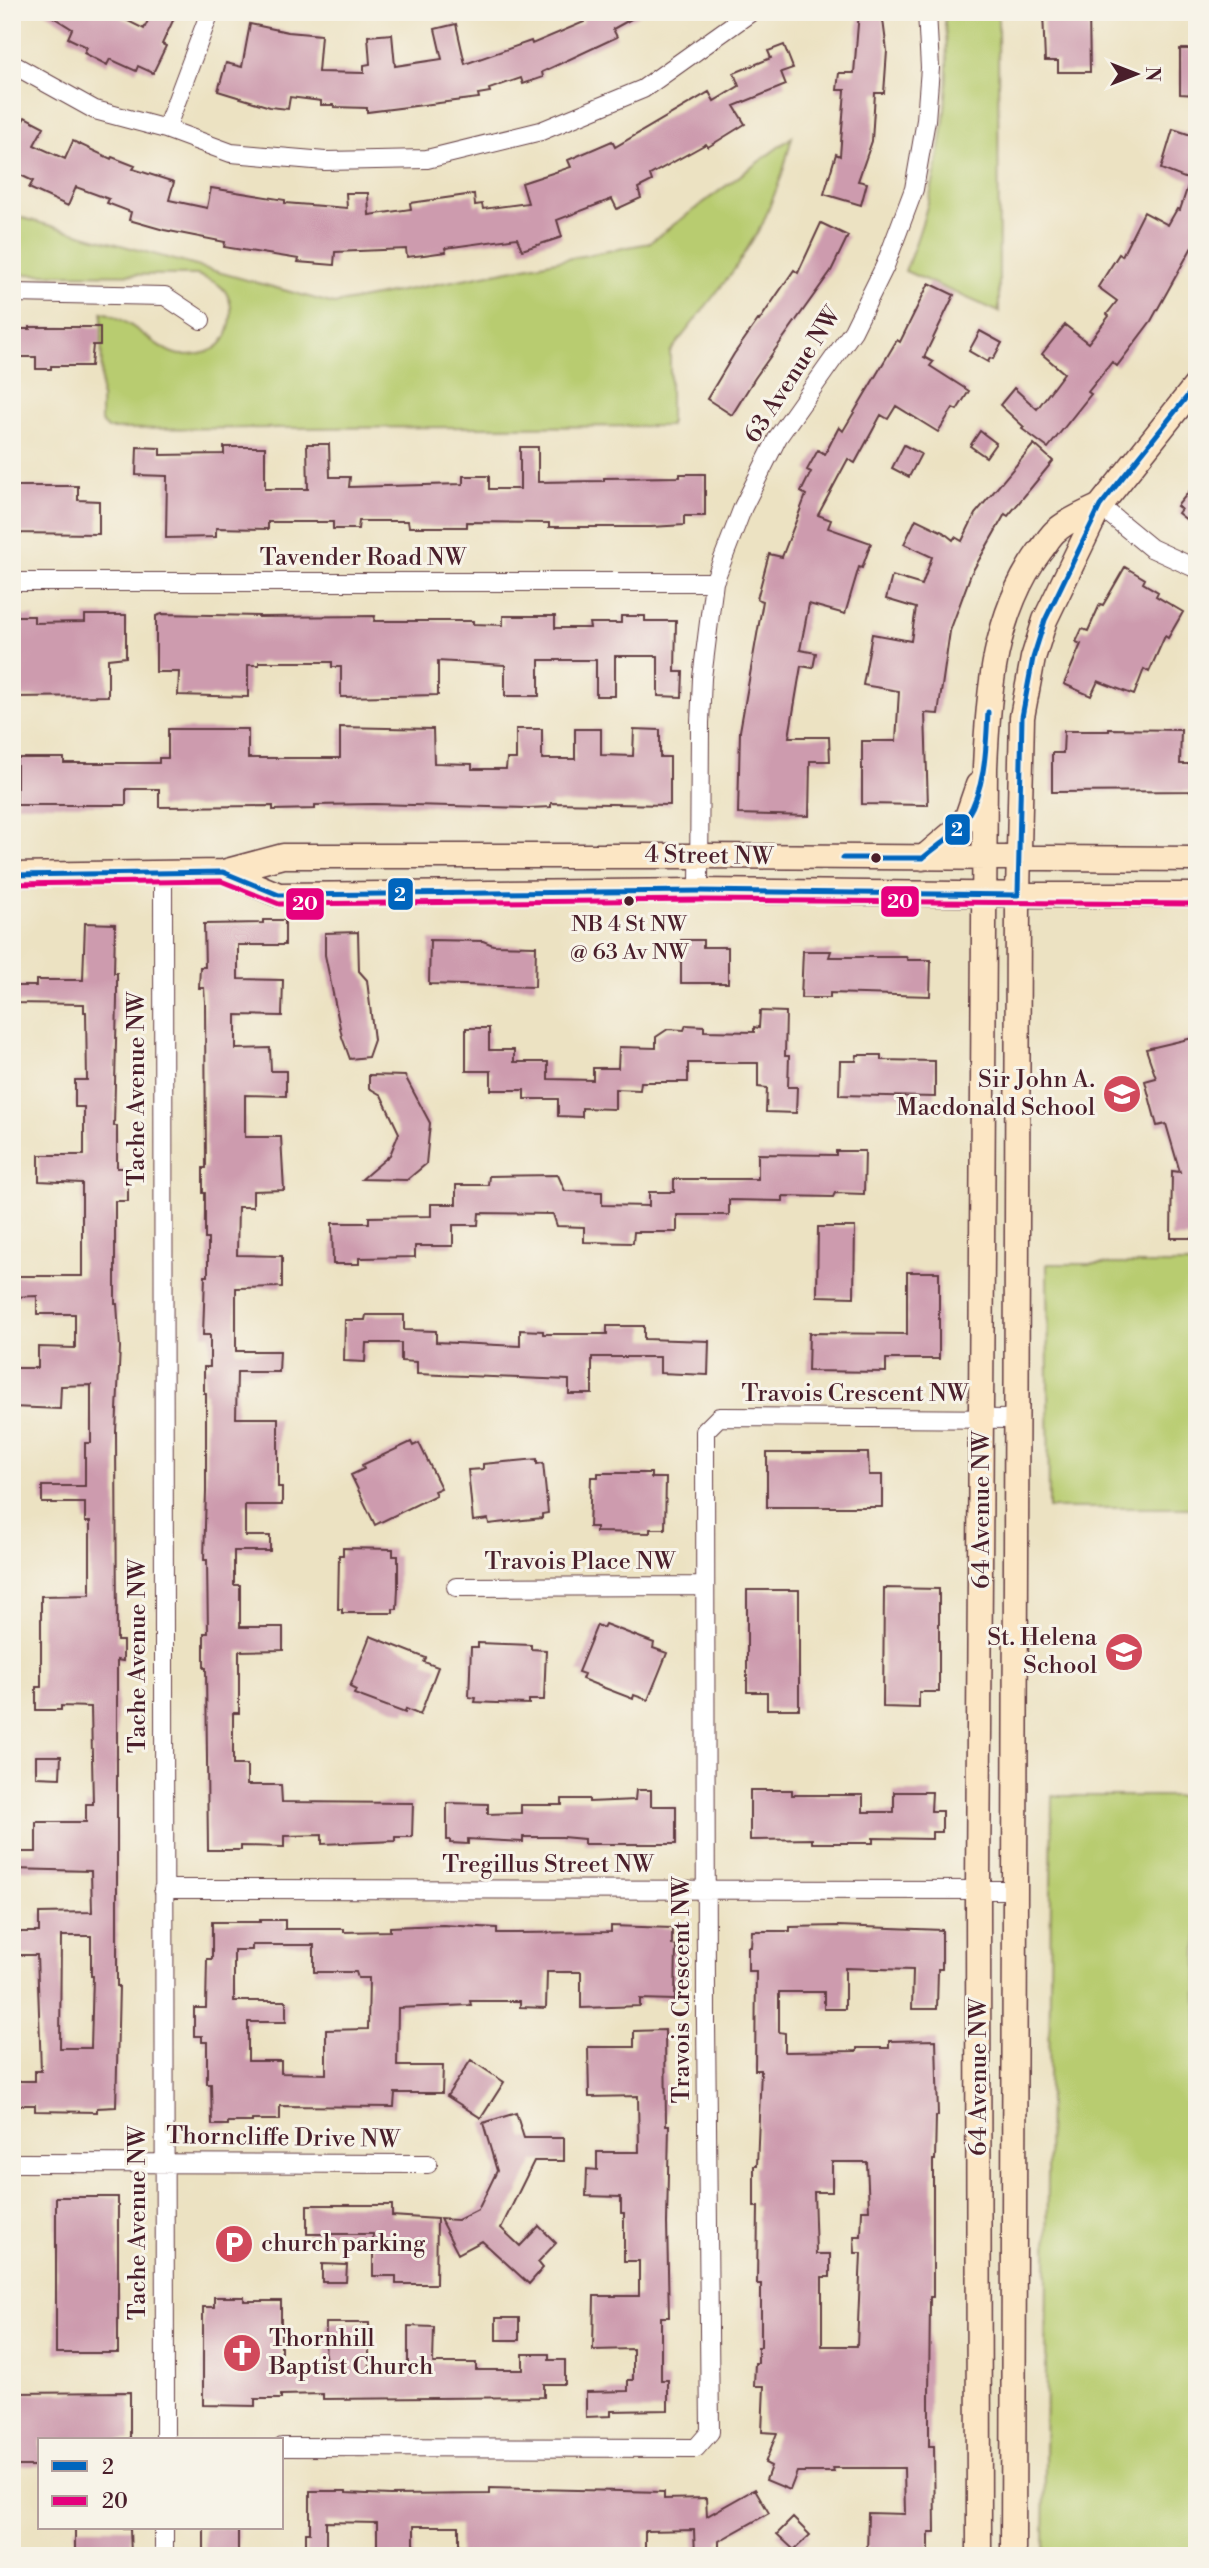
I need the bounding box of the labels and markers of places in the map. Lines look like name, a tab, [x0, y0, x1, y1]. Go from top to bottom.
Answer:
unlabelled marker	[869, 851, 883, 865]
marker: NB 4 St NW @ 63 Av NW	[622, 894, 636, 908]
place label: NB 4 St NW @ 63 Av NW	[570, 911, 689, 966]
place label: Sir John A. Macdonald School	[896, 1065, 1095, 1123]
school or university icon: Sir John A. Macdonald School	[1101, 1073, 1143, 1115]
place label: St. Helena School	[987, 1623, 1098, 1681]
school or university icon: St. Helena School	[1103, 1631, 1145, 1673]
parking icon: church parking	[213, 2223, 255, 2265]
place label: church parking	[261, 2229, 426, 2259]
place label: Thornhill Baptist Church	[268, 2324, 433, 2382]
church icon: Thornhill Baptist Church	[221, 2332, 263, 2374]

